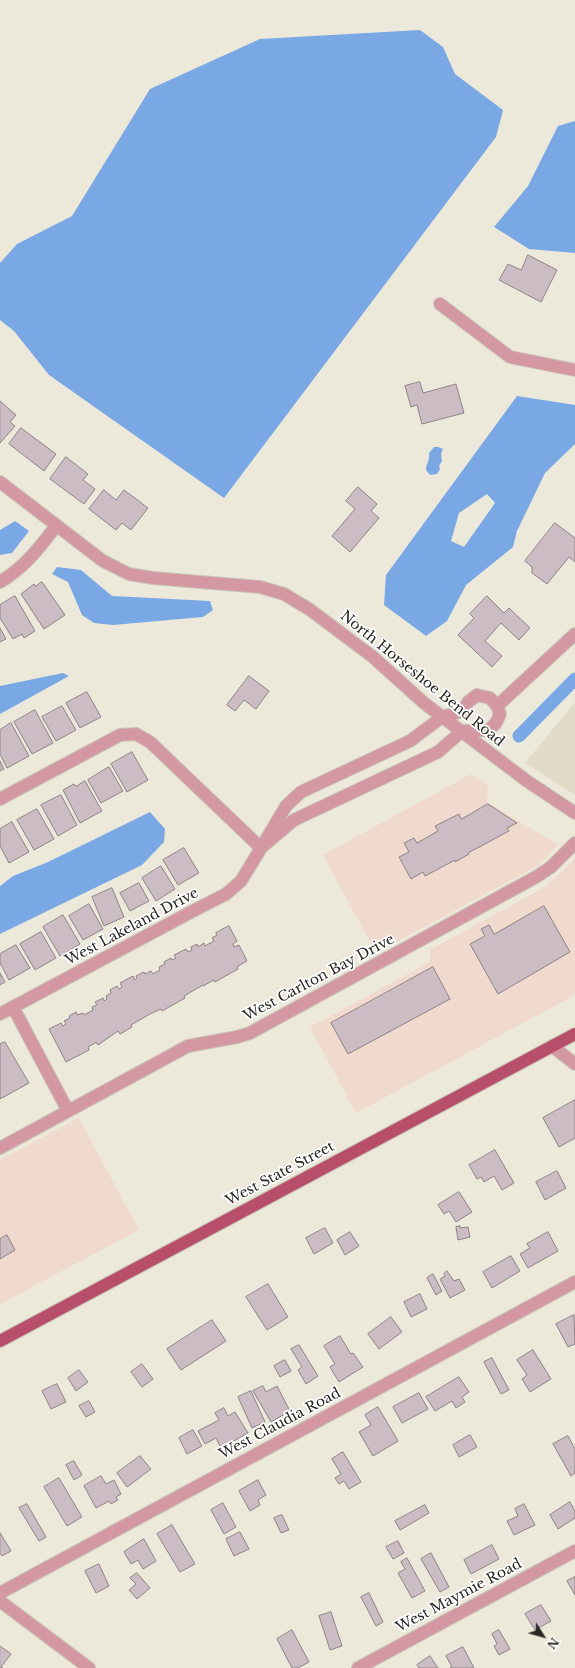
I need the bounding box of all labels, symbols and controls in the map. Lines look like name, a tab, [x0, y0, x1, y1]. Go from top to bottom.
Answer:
street label: North Horseshoe Bend Road	[337, 608, 507, 750]
street label: West Lakeland Drive	[62, 885, 202, 969]
street label: West Carlton Bay Drive	[241, 931, 397, 1025]
street label: West State Street	[223, 1138, 337, 1210]
street label: West Claudia Road	[216, 1385, 344, 1463]
street label: West Maymie Road	[393, 1556, 525, 1636]
north arrow	[523, 1616, 563, 1656]
text: N	[544, 1635, 561, 1652]

